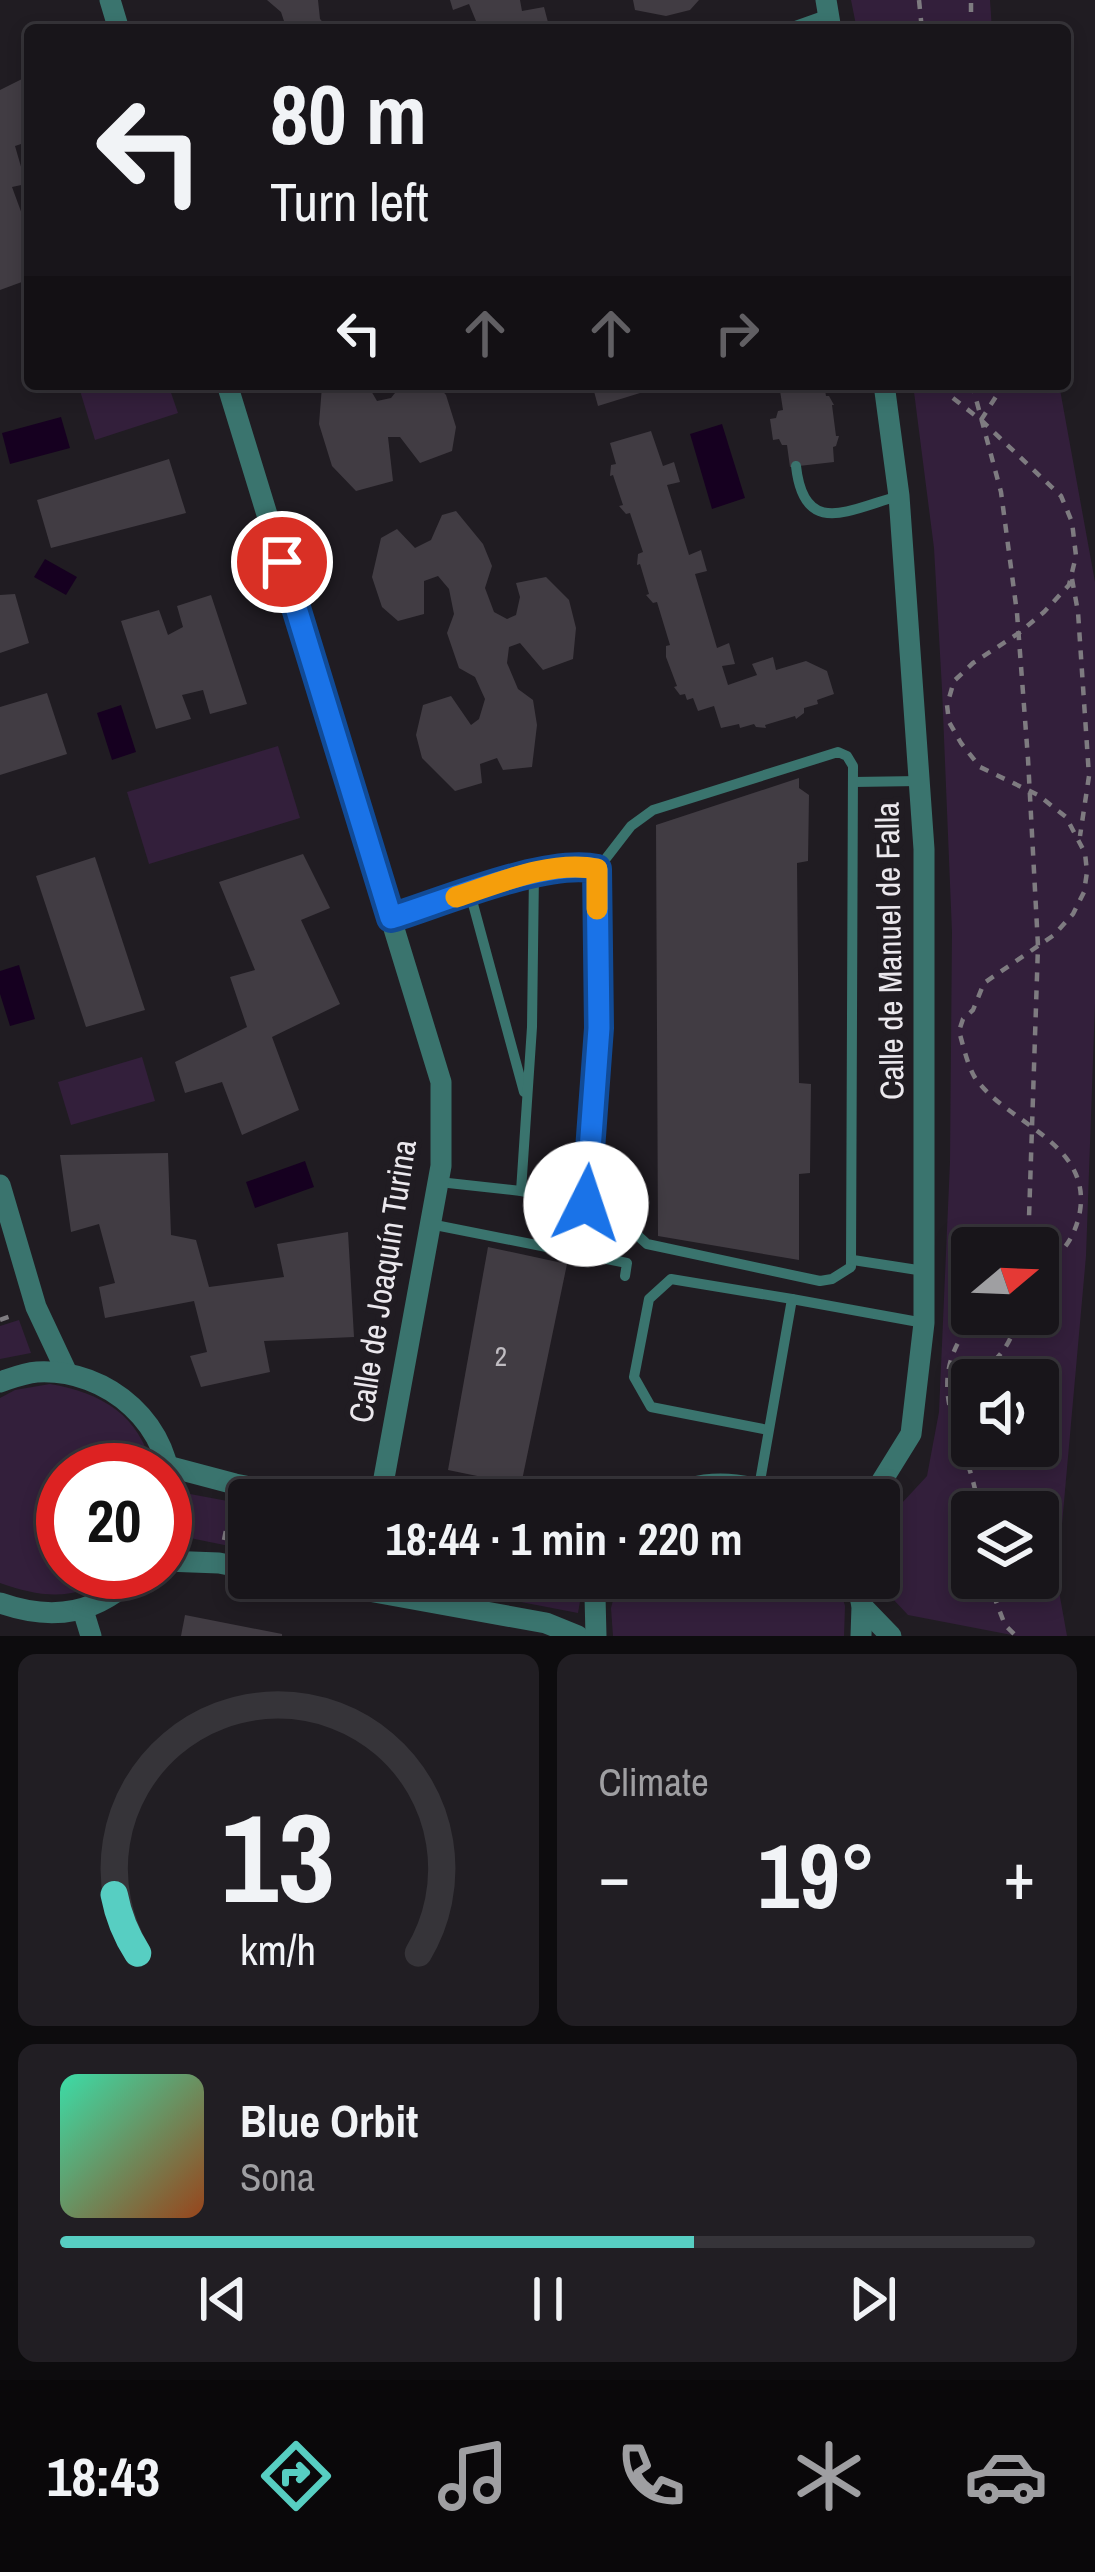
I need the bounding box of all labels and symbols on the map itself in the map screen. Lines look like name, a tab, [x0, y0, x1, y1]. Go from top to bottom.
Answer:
pin	[231, 511, 333, 613]
street label: Calle de Manuel de Falla	[864, 802, 914, 1100]
street label: Calle de Joaquín Turina	[338, 1136, 426, 1426]
position arrow	[523, 1141, 649, 1267]
north arrow	[951, 1227, 1059, 1335]
house number: 2	[495, 1338, 507, 1374]
speed limit sign: 20	[36, 1443, 192, 1599]

